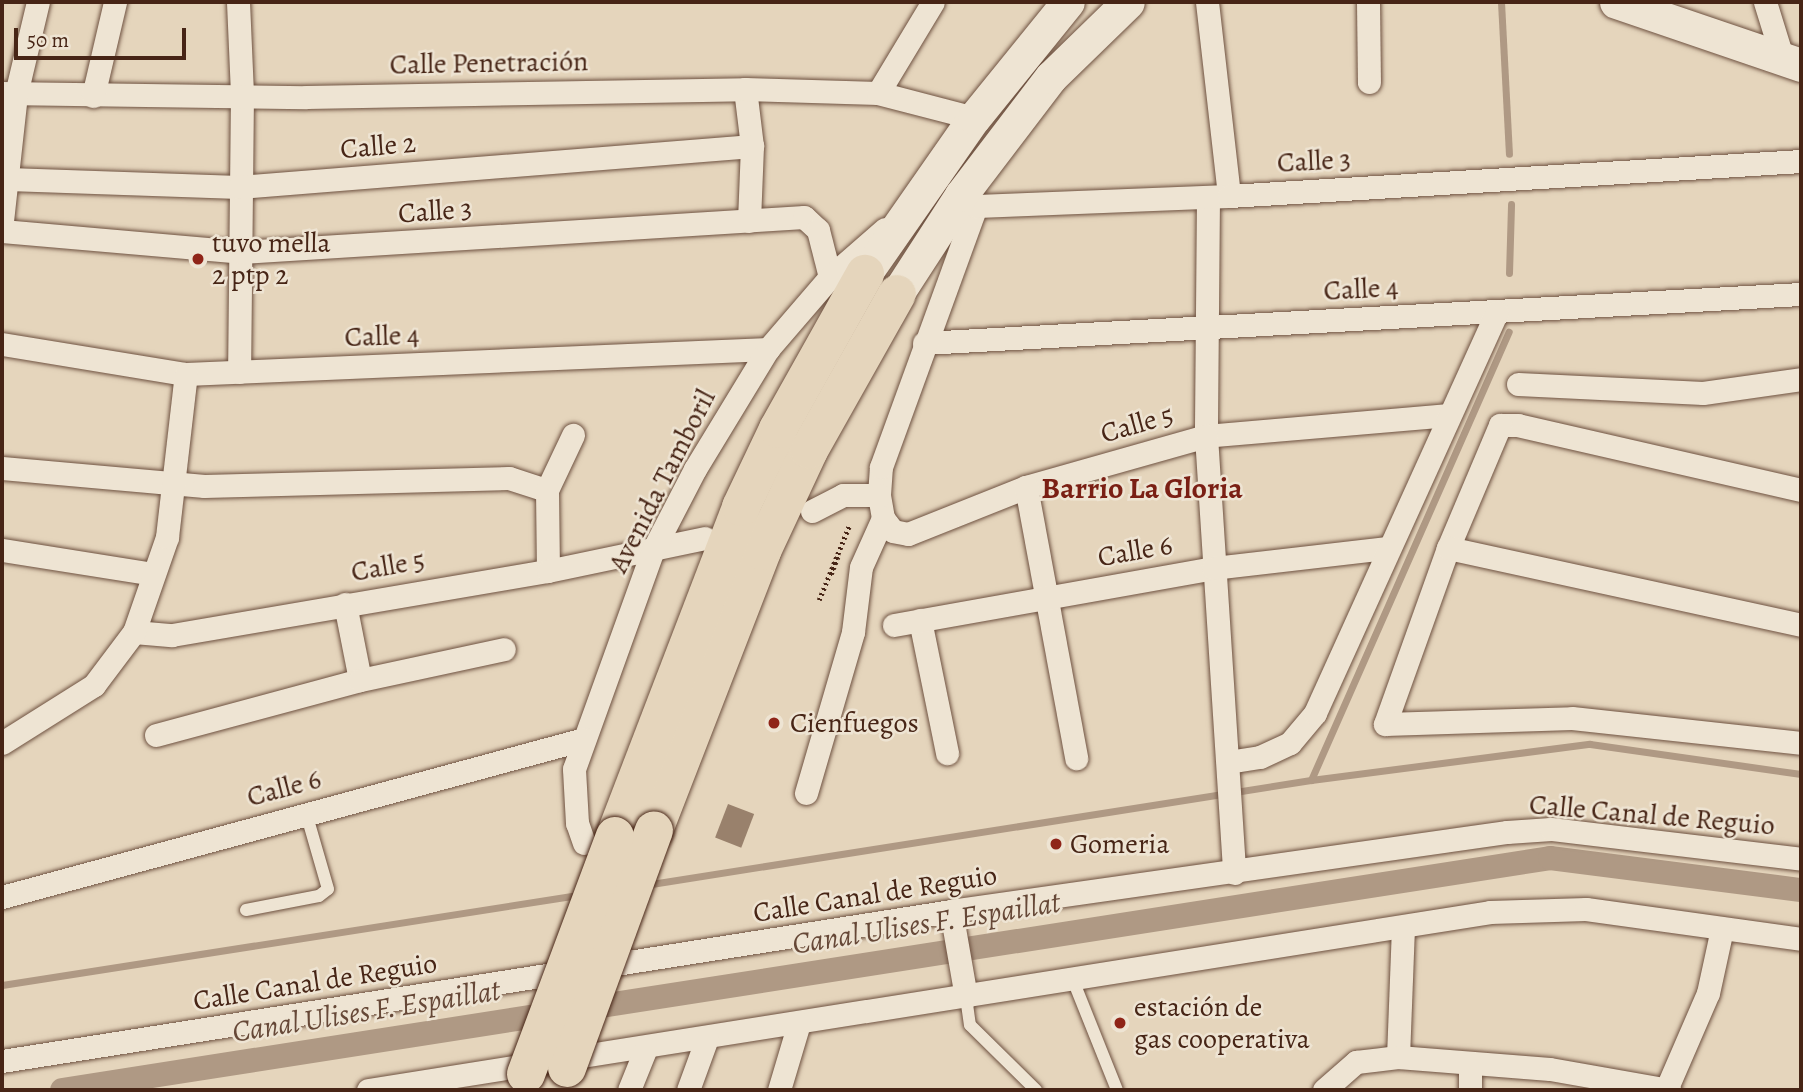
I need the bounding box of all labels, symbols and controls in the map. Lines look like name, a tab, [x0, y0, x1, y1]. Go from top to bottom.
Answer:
scale bar	[18, 14, 189, 58]
text: 50 m	[27, 26, 69, 54]
street label: Calle Penetración	[389, 44, 589, 82]
street label: Calle 2	[339, 126, 417, 166]
street label: Calle 3	[1276, 142, 1352, 180]
street label: Calle 3	[397, 192, 473, 230]
place label: tuvo mella 2 ptp 2	[212, 226, 330, 292]
marker: tuvo mella 2 ptp 2	[190, 251, 206, 267]
street label: Calle 4	[1323, 270, 1399, 308]
street label: Calle 4	[344, 318, 420, 354]
street label: Avenida Tamboril	[601, 384, 723, 578]
street label: Calle 5	[1097, 398, 1177, 450]
district label: Barrio La Gloria	[1041, 470, 1243, 506]
street label: Calle 6	[1095, 528, 1175, 574]
street label: Calle 5	[348, 543, 428, 589]
place label: Cienfuegos	[790, 706, 919, 740]
marker: Cienfuegos	[764, 713, 784, 733]
street label: Calle 6	[243, 762, 325, 814]
street label: Calle Canal de Reguio	[1528, 788, 1776, 842]
place label: Gomeria	[1070, 827, 1170, 861]
marker: Gomeria	[1048, 836, 1064, 852]
street label: Calle Canal de Reguio	[751, 858, 999, 930]
water label: Canal Ulises F. Espaillat	[790, 884, 1062, 962]
street label: Calle Canal de Reguio	[191, 946, 439, 1018]
water label: Canal Ulises F. Espaillat	[230, 972, 502, 1050]
place label: estación de gas cooperativa	[1134, 990, 1310, 1056]
marker: estación de gas cooperativa	[1112, 1015, 1128, 1031]

